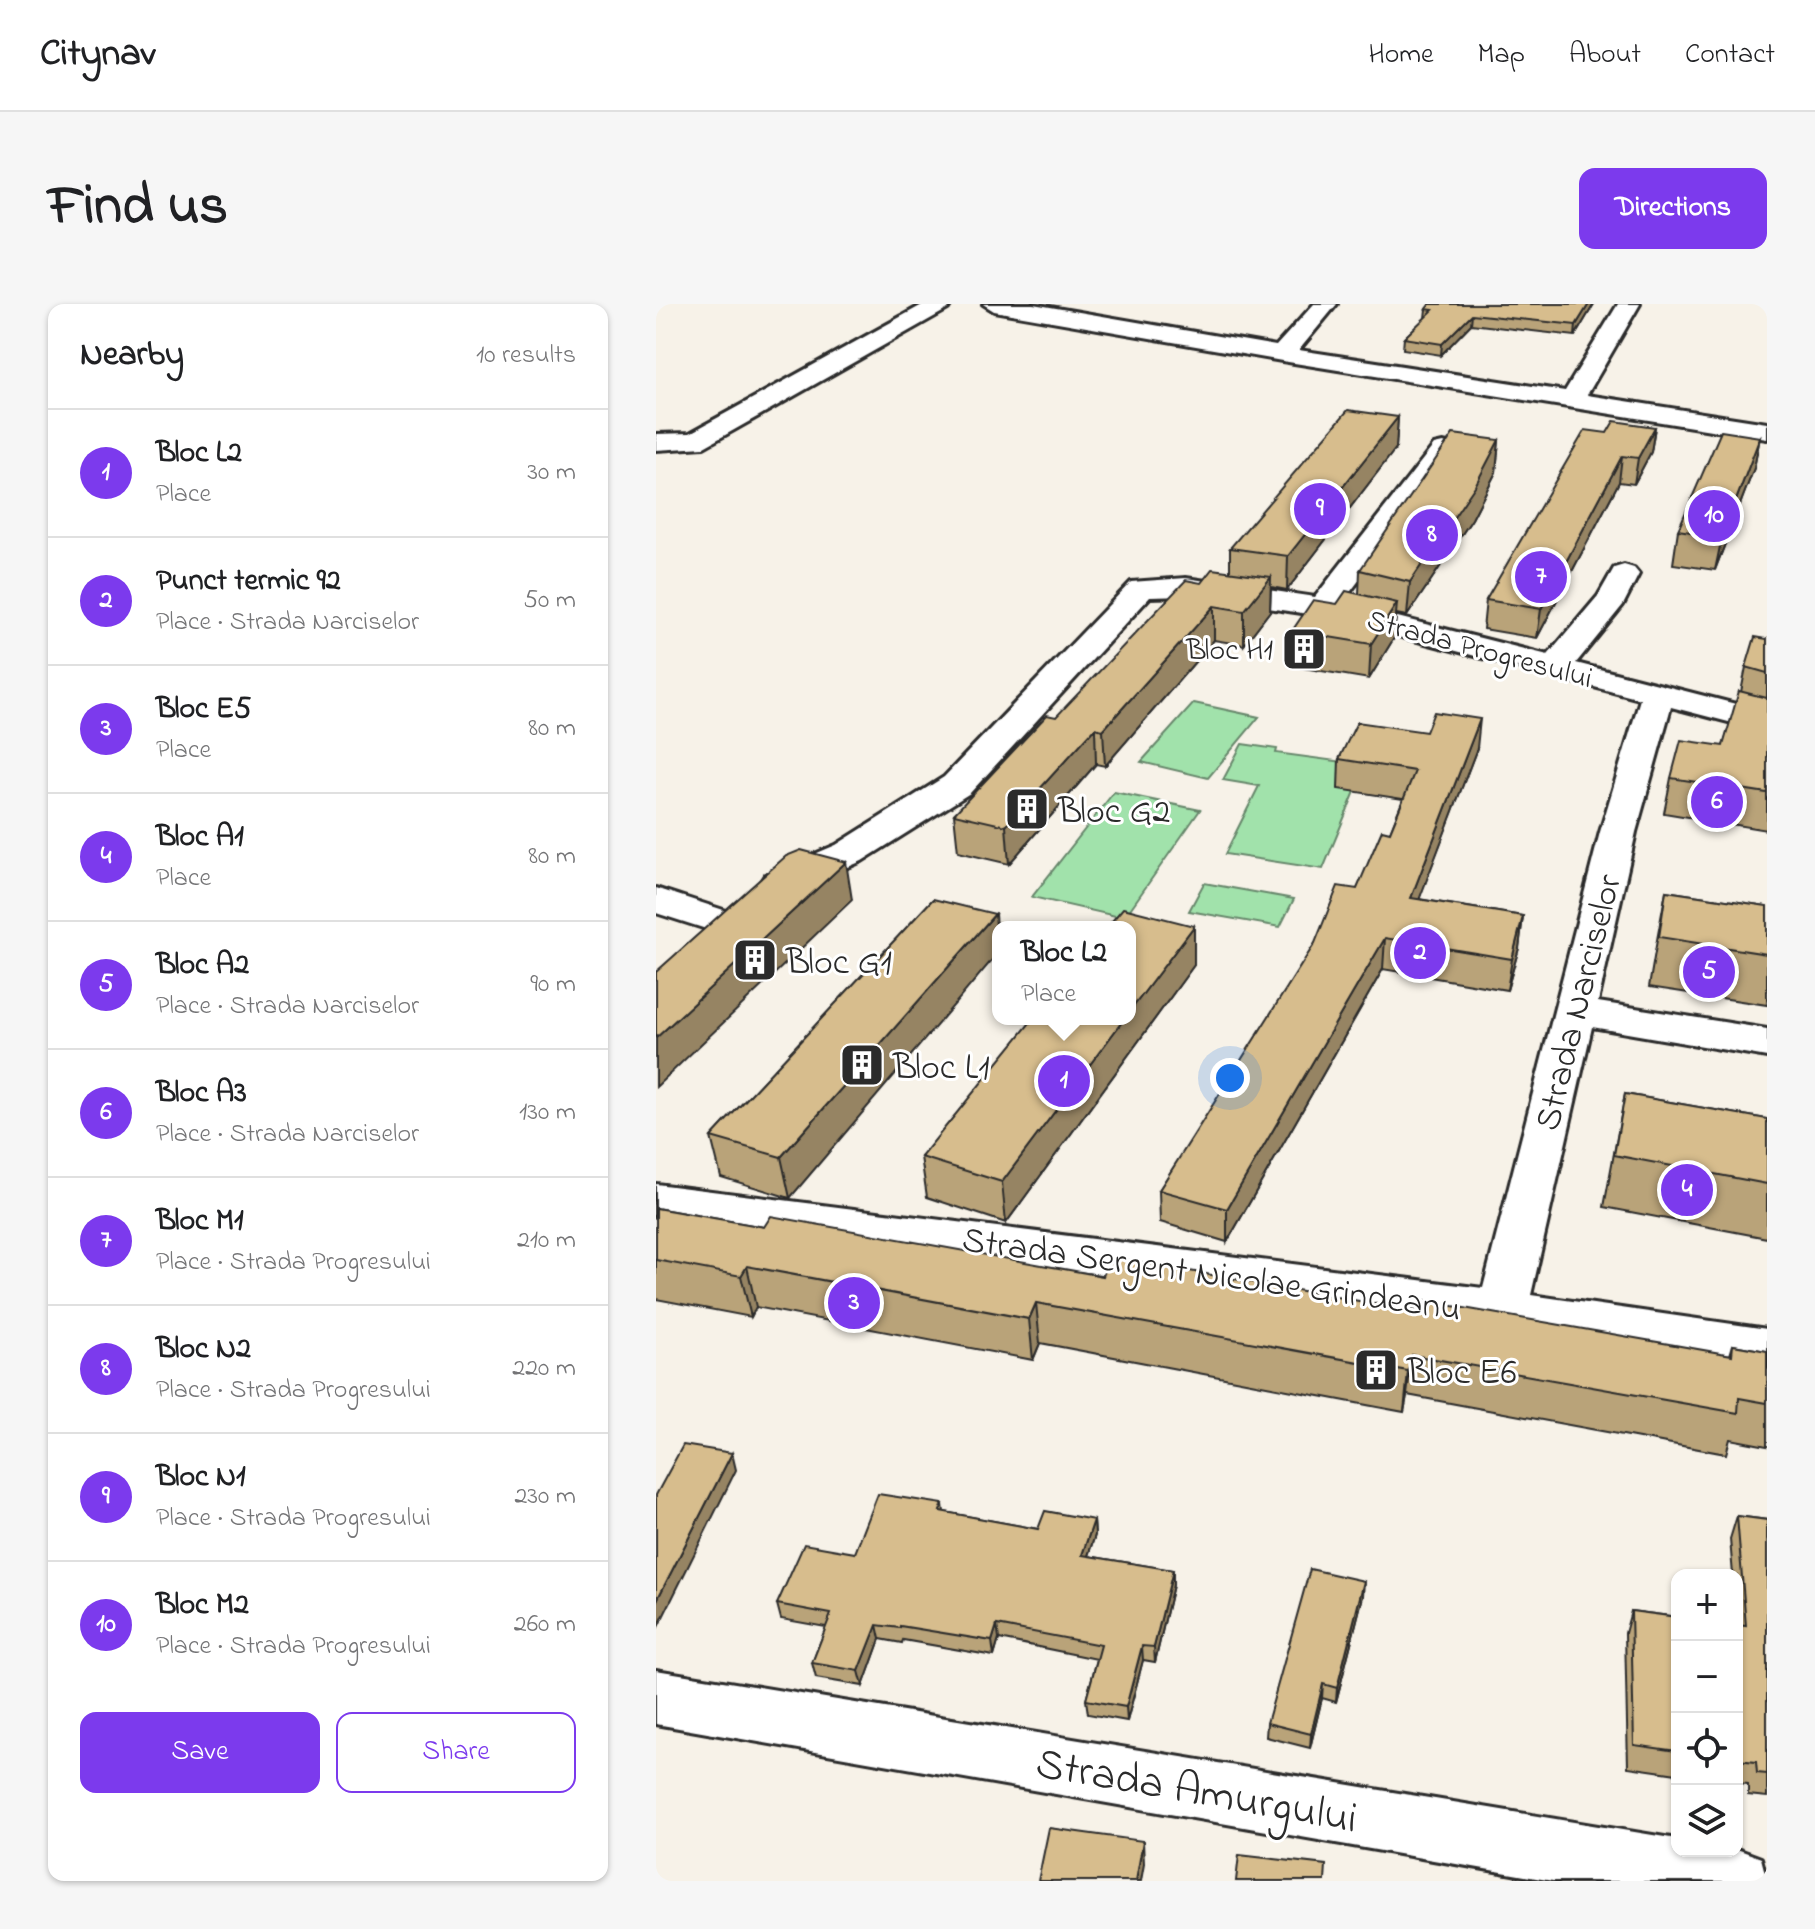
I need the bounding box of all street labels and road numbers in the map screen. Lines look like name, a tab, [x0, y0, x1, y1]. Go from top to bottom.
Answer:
street label: Strada Progresului	[1361, 600, 1597, 702]
street label: Strada Narciselor	[1523, 869, 1638, 1137]
street label: Strada Sergent Nicolae Grindeanu	[959, 1215, 1464, 1338]
street label: Strada Amurgului	[1031, 1733, 1362, 1853]

